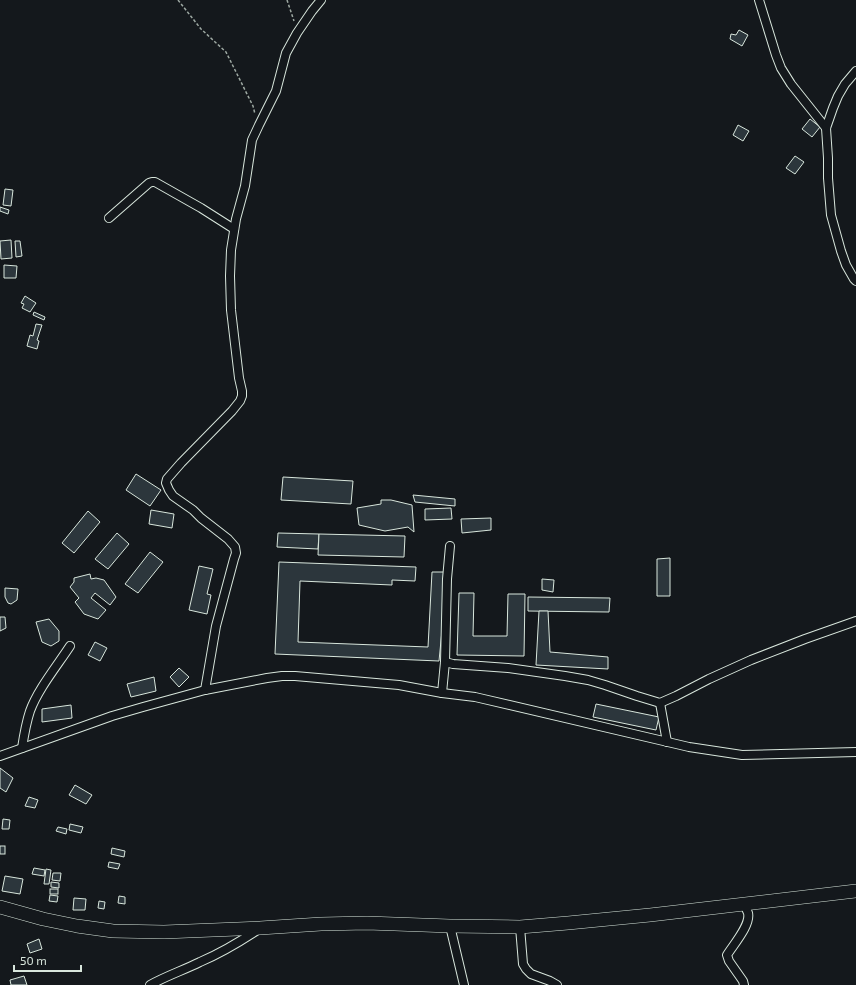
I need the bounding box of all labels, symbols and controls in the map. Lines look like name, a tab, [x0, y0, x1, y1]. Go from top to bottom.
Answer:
scale bar	[14, 947, 81, 973]
text: 50 m	[20, 953, 47, 967]

